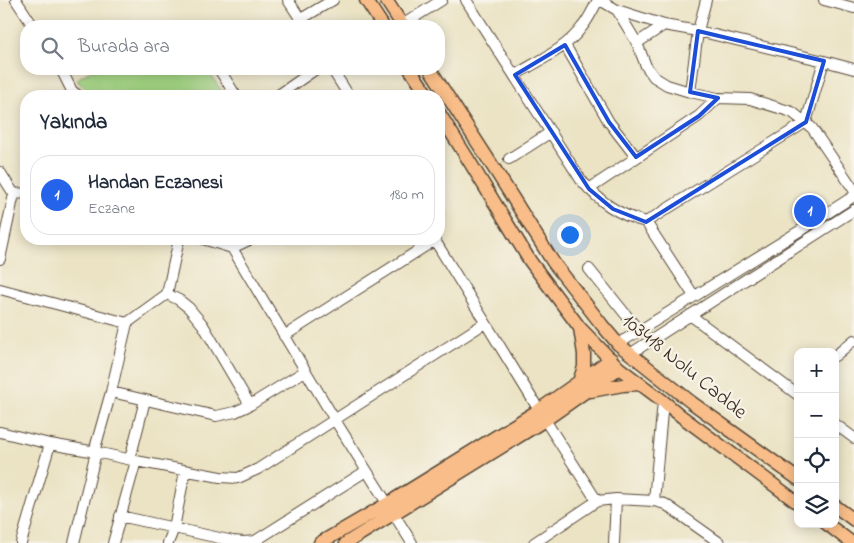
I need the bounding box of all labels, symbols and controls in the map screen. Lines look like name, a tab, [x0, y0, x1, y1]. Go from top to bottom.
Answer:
search box	[20, 20, 445, 75]
icon: search	[38, 34, 66, 62]
text: Burada ara	[78, 34, 170, 61]
text: Yakında	[40, 108, 107, 138]
text: Handan Eczanesi	[88, 170, 223, 197]
text: 1	[54, 183, 60, 207]
text: 180 m	[390, 183, 424, 207]
pin: 1	[794, 192, 826, 230]
text: Eczane	[88, 197, 135, 221]
your location	[557, 222, 583, 248]
street label: 103418 Nolu Cadde	[615, 307, 754, 427]
map controls	[794, 348, 839, 528]
button: +	[794, 348, 839, 393]
button: −	[794, 393, 839, 438]
button: locate	[794, 438, 839, 483]
button: layers	[794, 483, 839, 528]

